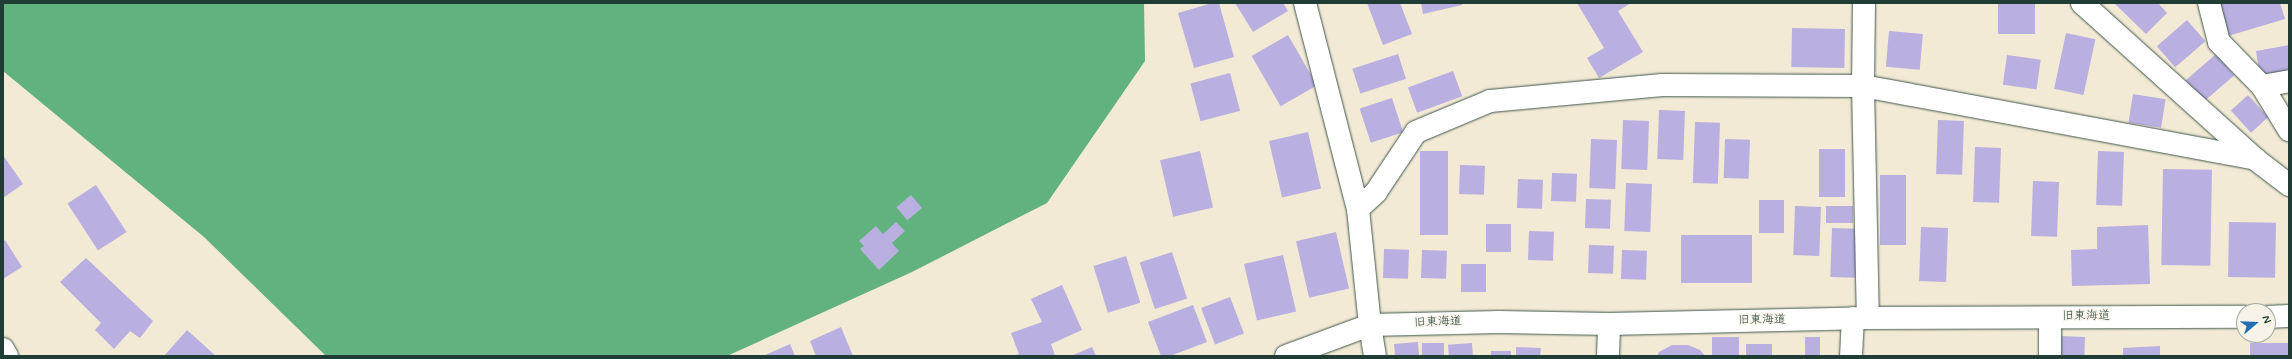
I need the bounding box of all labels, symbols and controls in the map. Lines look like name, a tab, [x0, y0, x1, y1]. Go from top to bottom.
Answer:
north arrow	[2236, 303, 2276, 343]
street label: 旧東海道	[2062, 310, 2110, 324]
street label: 旧東海道	[1738, 313, 1786, 329]
text: N	[2259, 314, 2274, 325]
street label: 旧東海道	[1414, 315, 1462, 331]

